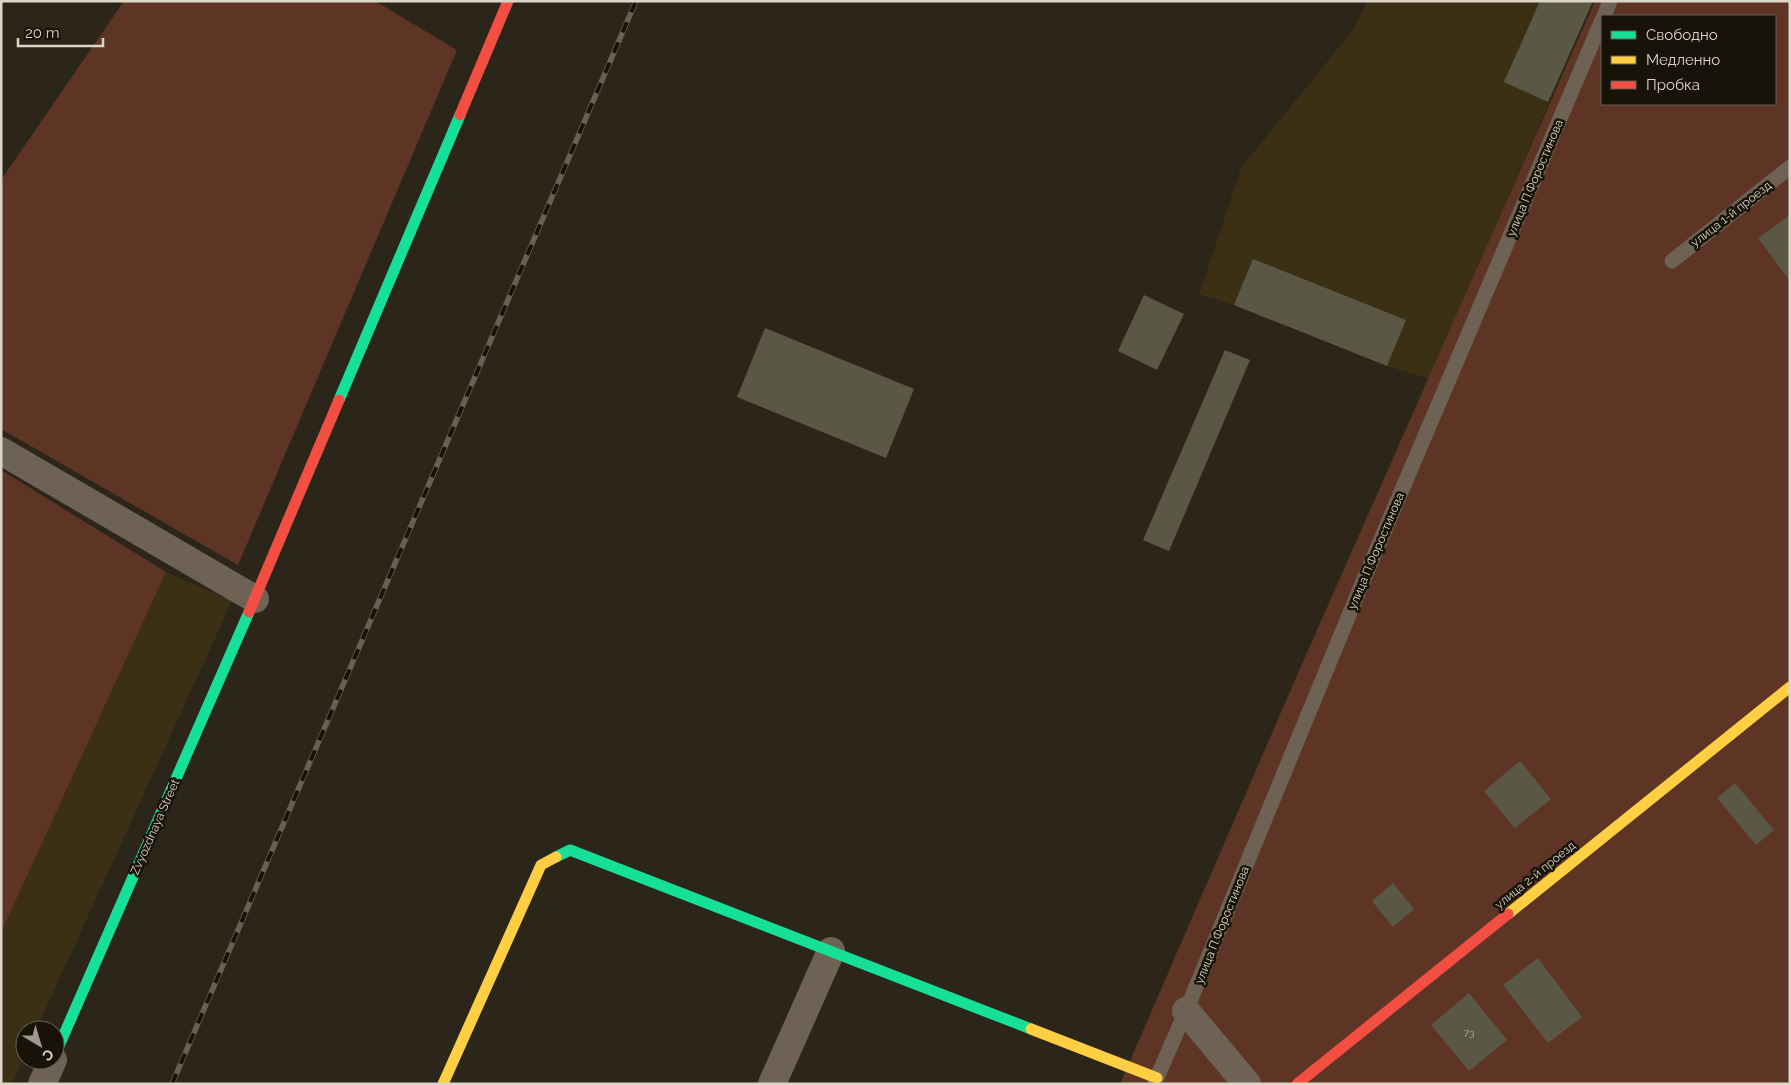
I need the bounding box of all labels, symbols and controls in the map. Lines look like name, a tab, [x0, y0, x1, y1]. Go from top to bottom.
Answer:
scale bar	[18, 15, 102, 47]
legend	[1601, 15, 1776, 105]
text: 20 m	[25, 24, 60, 42]
text: Свободно	[1646, 26, 1718, 44]
text: Медленно	[1646, 51, 1720, 69]
text: Пробка	[1646, 76, 1700, 94]
street label: улица П.Форостинова	[1504, 117, 1566, 239]
street label: улица 1-й проезд	[1688, 178, 1774, 250]
street label: улица П.Форостинова	[1345, 490, 1407, 612]
street label: Zvyozdnaya Street	[128, 777, 182, 877]
street label: улица 2-й проезд	[1492, 838, 1578, 912]
street label: улица П.Форостинова	[1192, 864, 1252, 986]
north arrow	[15, 1020, 65, 1070]
house number: 73	[1464, 1027, 1474, 1038]
text: С	[39, 1046, 57, 1065]

